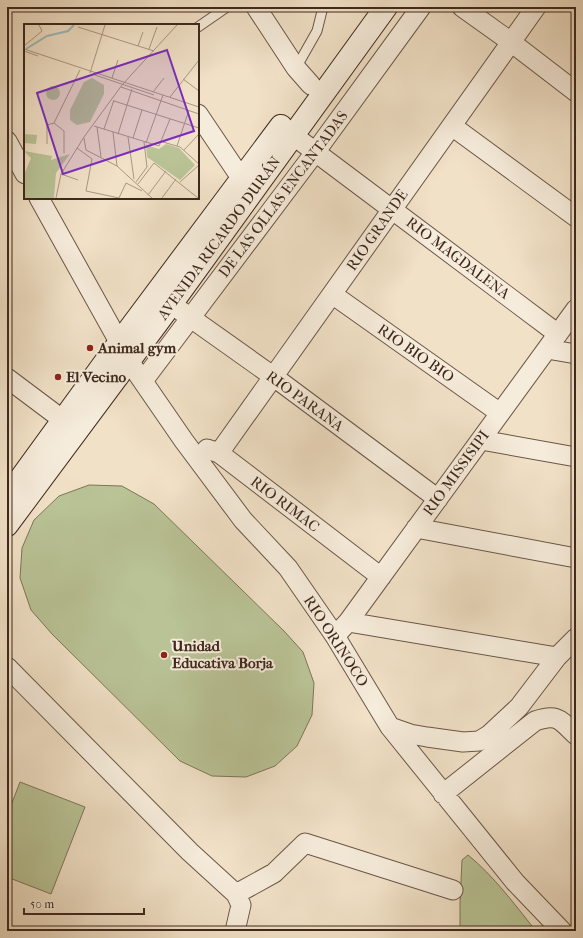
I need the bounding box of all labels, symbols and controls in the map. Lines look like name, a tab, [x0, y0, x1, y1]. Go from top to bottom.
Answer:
inset map	[24, 24, 199, 199]
street label: DE LAS OLLAS ENCANTADAS	[214, 107, 352, 281]
street label: AVENIDA RICARDO DURÁN	[153, 152, 285, 324]
street label: RIO GRANDE	[342, 186, 412, 274]
street label: RIO MAGDALENA	[403, 213, 514, 303]
street label: RIO BIO BIO	[374, 320, 458, 386]
place label: Animal gym	[97, 339, 177, 357]
marker: Animal gym	[85, 343, 95, 353]
street label: RIO PARANA	[263, 367, 347, 435]
place label: El Vecino	[66, 368, 127, 386]
marker: El Vecino	[53, 372, 63, 382]
street label: RIO MISSISIPI	[419, 427, 493, 519]
street label: RIO RIMAC	[247, 472, 323, 536]
street label: RIO ORINOCO	[300, 592, 372, 690]
place label: Unidad Educativa Borja	[171, 637, 274, 672]
marker: Unidad Educativa Borja	[159, 650, 169, 660]
scale bar	[24, 890, 144, 916]
text: 50 m	[30, 897, 54, 911]

